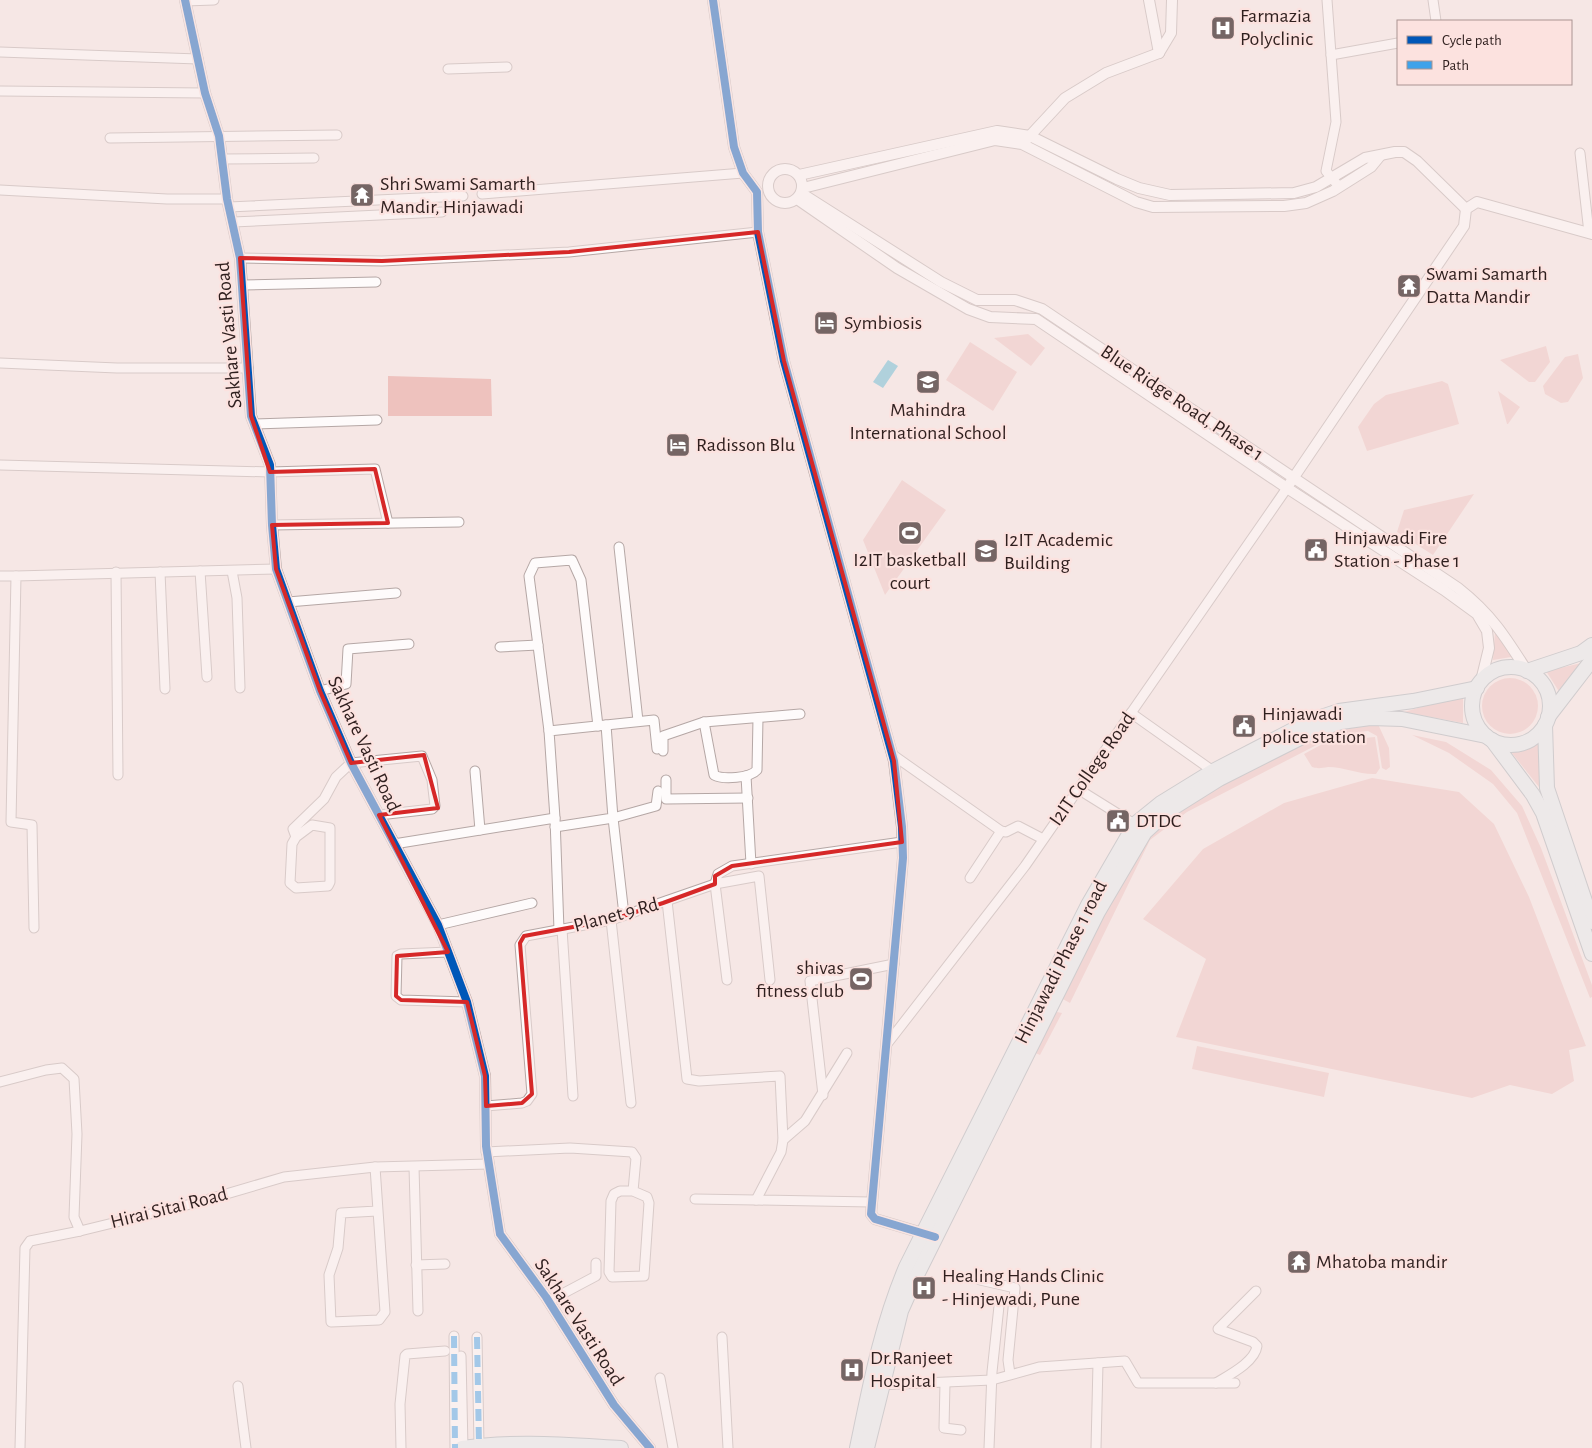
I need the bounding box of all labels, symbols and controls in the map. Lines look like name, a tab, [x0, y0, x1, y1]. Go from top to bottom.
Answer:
place label: Farmazia Polyclinic	[1240, 6, 1313, 49]
hospital icon: Farmazia Polyclinic	[1210, 15, 1236, 41]
legend	[1397, 20, 1572, 85]
text: Cycle path	[1442, 33, 1502, 48]
text: Path	[1442, 58, 1469, 73]
place label: Shri Swami Samarth Mandir, Hinjawadi	[380, 174, 536, 217]
temple icon: Shri Swami Samarth Mandir, Hinjawadi	[349, 182, 375, 208]
street label: Sakhare Vasti Road	[213, 261, 245, 409]
place label: Swami Samarth Datta Mandir	[1426, 264, 1548, 307]
temple icon: Swami Samarth Datta Mandir	[1396, 273, 1422, 299]
hotel icon: Symbiosis	[813, 310, 839, 336]
place label: Symbiosis	[844, 313, 922, 333]
street label: Blue Ridge Road, Phase 1	[1097, 341, 1267, 465]
school or university icon: Mahindra International School	[915, 369, 941, 395]
place label: Mahindra International School	[849, 400, 1007, 443]
hotel icon: Radisson Blu	[665, 432, 691, 458]
place label: Radisson Blu	[696, 435, 795, 455]
sports icon: I2IT basketball court	[897, 520, 923, 546]
place label: Hinjawadi Fire Station - Phase 1	[1334, 528, 1460, 571]
place label: I2IT Academic Building	[1004, 530, 1113, 573]
public building icon: Hinjawadi Fire Station - Phase 1	[1303, 537, 1329, 563]
school or university icon: I2IT Academic Building	[973, 538, 999, 564]
place label: I2IT basketball court	[853, 550, 967, 593]
street label: Sakhare Vasti Road	[324, 673, 404, 815]
place label: Hinjawadi police station	[1262, 704, 1366, 747]
street label: I2IT College Road	[1046, 709, 1138, 829]
public building icon: Hinjawadi police station	[1231, 713, 1257, 739]
public building icon: DTDC	[1105, 808, 1131, 834]
place label: DTDC	[1136, 811, 1181, 831]
street label: Hinjawadi Phase 1 road	[1011, 877, 1111, 1047]
street label: Planet 9 Rd	[571, 894, 661, 936]
place label: shivas fitness club	[756, 958, 844, 1001]
sports icon: shivas fitness club	[848, 966, 874, 992]
street label: Hirai Sitai Road	[108, 1184, 230, 1232]
temple icon: Mhatoba mandir	[1286, 1249, 1312, 1275]
place label: Mhatoba mandir	[1316, 1252, 1448, 1272]
street label: Sakhare Vasti Road	[531, 1255, 627, 1389]
place label: Healing Hands Clinic - Hinjewadi, Pune	[942, 1266, 1104, 1309]
hospital icon: Healing Hands Clinic - Hinjewadi, Pune	[911, 1275, 937, 1301]
place label: Dr.Ranjeet Hospital	[870, 1348, 953, 1391]
hospital icon: Dr.Ranjeet Hospital	[839, 1357, 865, 1383]

